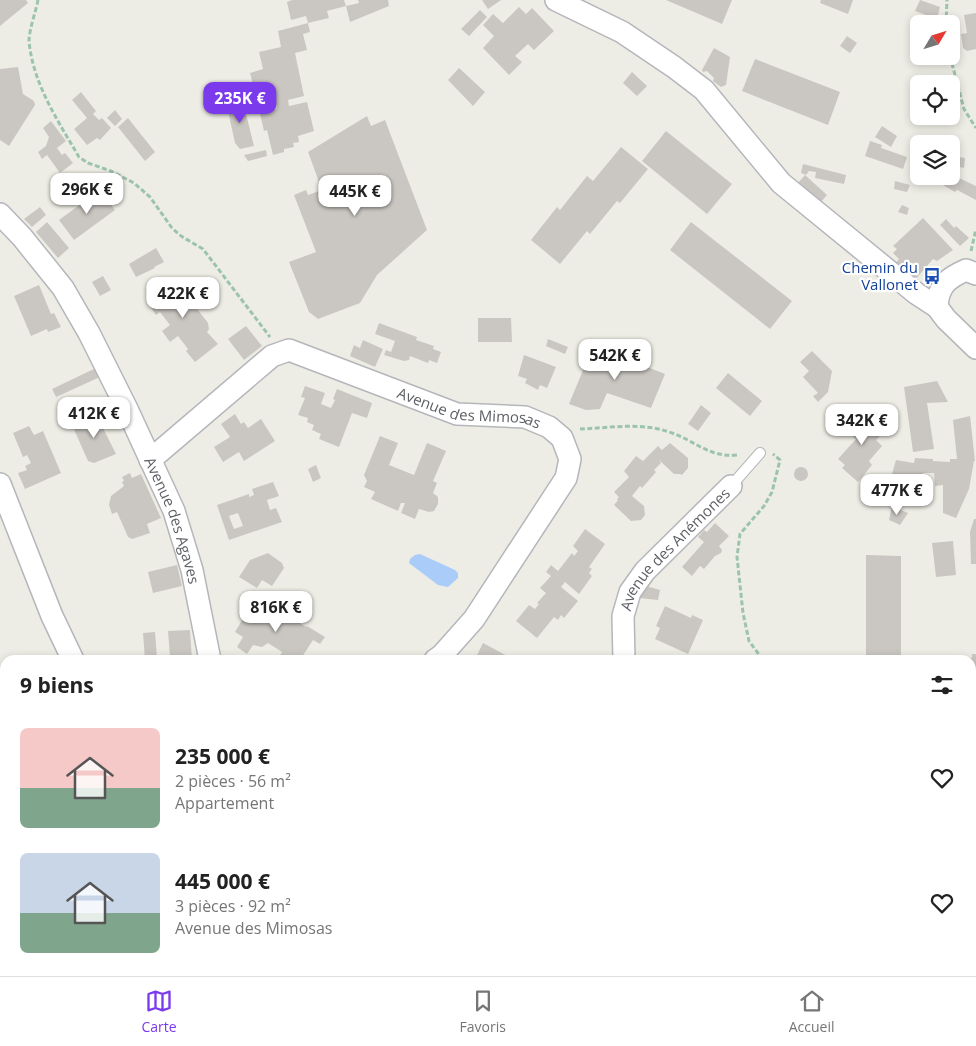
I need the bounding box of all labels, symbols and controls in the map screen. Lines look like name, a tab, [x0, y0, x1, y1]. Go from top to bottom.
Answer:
north arrow	[910, 15, 960, 65]
map controls	[910, 15, 960, 185]
button: locate	[910, 75, 960, 125]
pin: 235K €	[199, 82, 281, 124]
text: 235K €	[214, 87, 266, 109]
button: layers	[910, 135, 960, 185]
pin: 296K €	[46, 172, 128, 215]
pin: 445K €	[314, 174, 396, 217]
text: 296K €	[61, 178, 113, 200]
text: 445K €	[329, 180, 381, 202]
place label: Chemin du Vallonet	[842, 257, 918, 294]
bus stop icon: Chemin du Vallonet	[922, 266, 942, 286]
pin: 422K €	[142, 276, 224, 319]
text: 422K €	[157, 282, 209, 304]
pin: 542K €	[574, 338, 656, 381]
text: 542K €	[589, 344, 641, 366]
street label: Avenue des Mimosas	[395, 382, 544, 433]
pin: 412K €	[53, 396, 135, 439]
text: 412K €	[68, 402, 120, 424]
pin: 342K €	[821, 404, 903, 446]
text: 342K €	[836, 409, 888, 431]
street label: Avenue des Agaves	[140, 454, 205, 585]
pin: 477K €	[856, 474, 938, 516]
text: 477K €	[871, 479, 923, 501]
street label: Avenue des Anémones	[615, 483, 734, 613]
pin: 816K €	[235, 590, 317, 633]
text: 816K €	[250, 596, 302, 618]
text: 9 biens	[20, 671, 94, 699]
icon: filters	[928, 671, 956, 699]
text: 235 000 €	[175, 742, 270, 770]
icon: home	[60, 748, 120, 808]
icon: heart	[928, 764, 956, 792]
text: 2 pièces · 56 m²	[175, 770, 291, 792]
text: Appartement	[175, 792, 274, 814]
text: 445 000 €	[175, 867, 270, 895]
icon: home	[60, 873, 120, 933]
icon: heart	[928, 889, 956, 917]
text: 3 pièces · 92 m²	[175, 895, 291, 917]
text: Avenue des Mimosas	[175, 917, 332, 939]
tab: Carte	[141, 987, 177, 1036]
tab: Favoris	[460, 987, 506, 1036]
tab: Accueil	[789, 987, 835, 1036]

